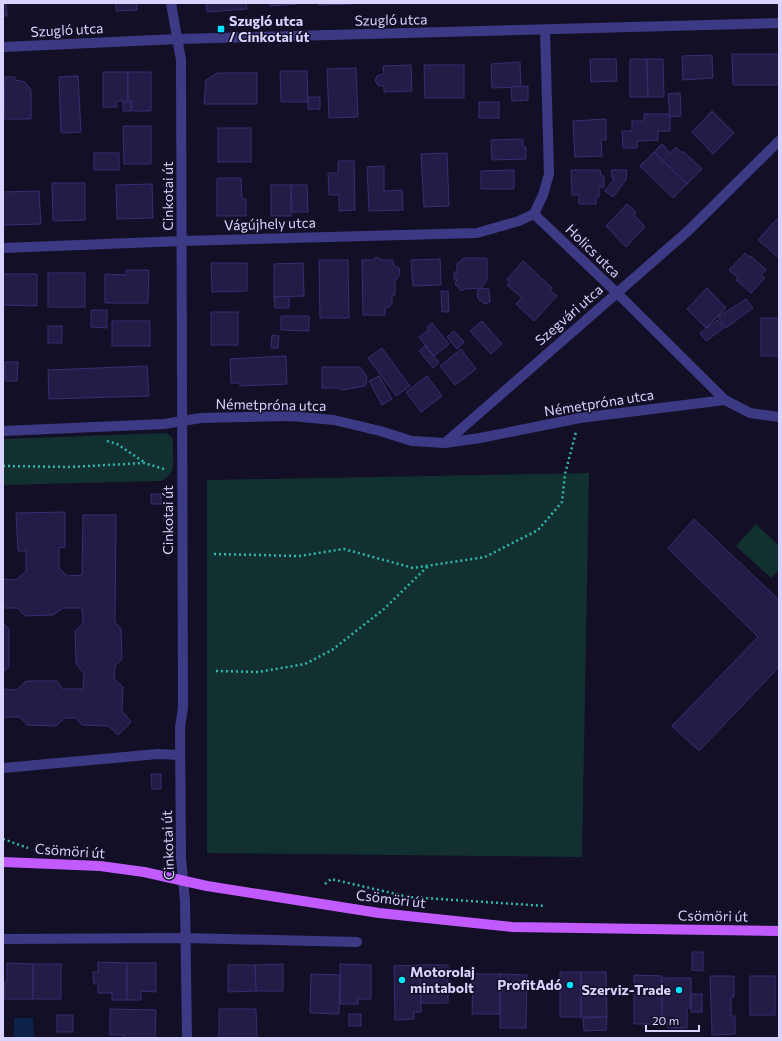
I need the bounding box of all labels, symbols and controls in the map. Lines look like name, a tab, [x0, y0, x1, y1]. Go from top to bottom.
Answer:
street label: Szugló utca	[354, 10, 428, 29]
place label: Szugló utca / Cinkotai út	[229, 12, 309, 45]
street label: Szugló utca	[30, 19, 104, 40]
marker: Szugló utca / Cinkotai út	[216, 24, 226, 34]
street label: Cinkotai út	[159, 161, 176, 231]
street label: Vágújhely utca	[224, 213, 316, 234]
street label: Holics utca	[562, 220, 624, 281]
street label: Szegvári utca	[531, 281, 606, 349]
street label: Németpróna utca	[543, 385, 655, 420]
street label: Németpróna utca	[215, 395, 327, 414]
street label: Cinkotai út	[159, 485, 176, 555]
street label: Cinkotai út	[158, 810, 177, 880]
street label: Csömöri út	[34, 840, 106, 861]
street label: Csömöri út	[355, 886, 427, 911]
street label: Csömöri út	[678, 906, 749, 925]
place label: Motorolaj mintabolt	[410, 963, 475, 996]
marker: Motorolaj mintabolt	[397, 975, 407, 985]
place label: ProfitAdó	[497, 976, 562, 993]
marker: ProfitAdó	[565, 980, 575, 990]
place label: Szerviz-Trade	[581, 981, 671, 998]
marker: Szerviz-Trade	[674, 985, 684, 995]
scale bar	[646, 1007, 699, 1033]
text: 20 m	[652, 1013, 679, 1027]

